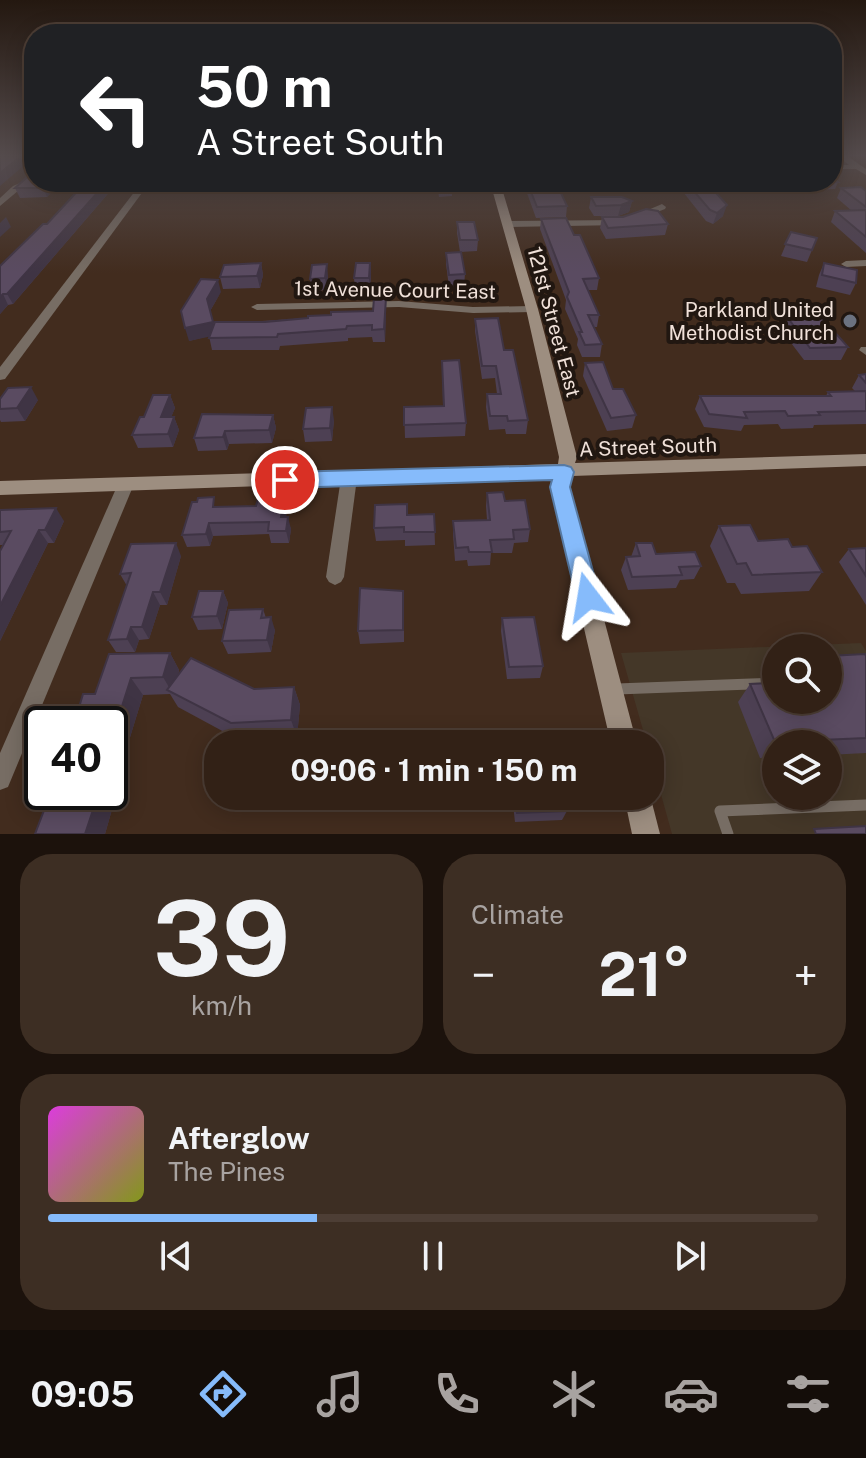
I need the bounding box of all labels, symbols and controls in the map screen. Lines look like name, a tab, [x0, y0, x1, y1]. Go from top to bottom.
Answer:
text: 50 m	[196, 54, 333, 120]
icon: left	[64, 56, 168, 160]
text: A Street South	[196, 121, 444, 163]
street label: 121st Street East	[522, 244, 586, 400]
street label: 1st Avenue Court East	[294, 276, 496, 304]
place label: Parkland United Methodist Church	[668, 298, 834, 345]
marker: Parkland United Methodist Church	[841, 312, 859, 330]
street label: A Street South	[579, 433, 717, 461]
pin	[251, 446, 319, 514]
icon: arrive	[263, 458, 307, 502]
position arrow	[546, 555, 630, 639]
map controls	[762, 634, 842, 810]
button: search	[762, 634, 842, 714]
speed limit sign: 40	[24, 706, 128, 810]
button: layers	[762, 730, 842, 810]
text: 09:06 · 1 min · 150 m	[291, 752, 578, 788]
text: 39	[153, 877, 290, 999]
text: Climate	[471, 899, 564, 930]
text: 21°	[598, 939, 691, 1010]
text: −	[471, 949, 495, 1001]
text: +	[794, 949, 818, 1001]
text: km/h	[191, 990, 252, 1021]
text: Afterglow	[168, 1120, 310, 1156]
text: The Pines	[168, 1156, 285, 1187]
icon: previous	[154, 1234, 198, 1278]
icon: pause	[411, 1234, 455, 1278]
icon: next	[668, 1234, 712, 1278]
icon: directions	[195, 1366, 251, 1422]
icon: music	[312, 1366, 368, 1422]
icon: phone	[429, 1366, 485, 1422]
icon: climate	[546, 1366, 602, 1422]
icon: car	[663, 1366, 719, 1422]
icon: filters	[780, 1366, 836, 1422]
text: 09:05	[30, 1373, 134, 1415]

